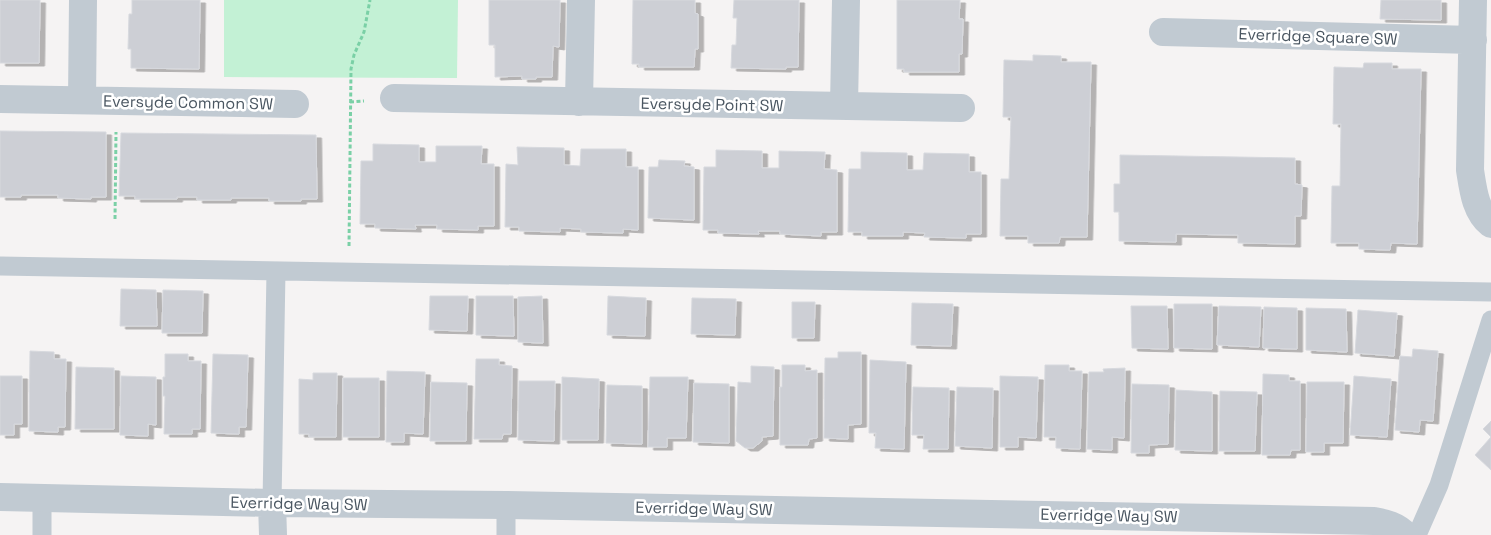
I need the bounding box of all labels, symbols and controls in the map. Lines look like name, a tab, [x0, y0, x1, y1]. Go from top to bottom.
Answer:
street label: Everridge Square SW	[1238, 23, 1398, 50]
street label: Eversyde Common SW	[103, 91, 273, 114]
street label: Eversyde Point SW	[640, 93, 784, 116]
street label: Everridge Way SW	[230, 492, 368, 515]
street label: Everridge Way SW	[635, 497, 773, 520]
street label: Everridge Way SW	[1040, 504, 1178, 527]

